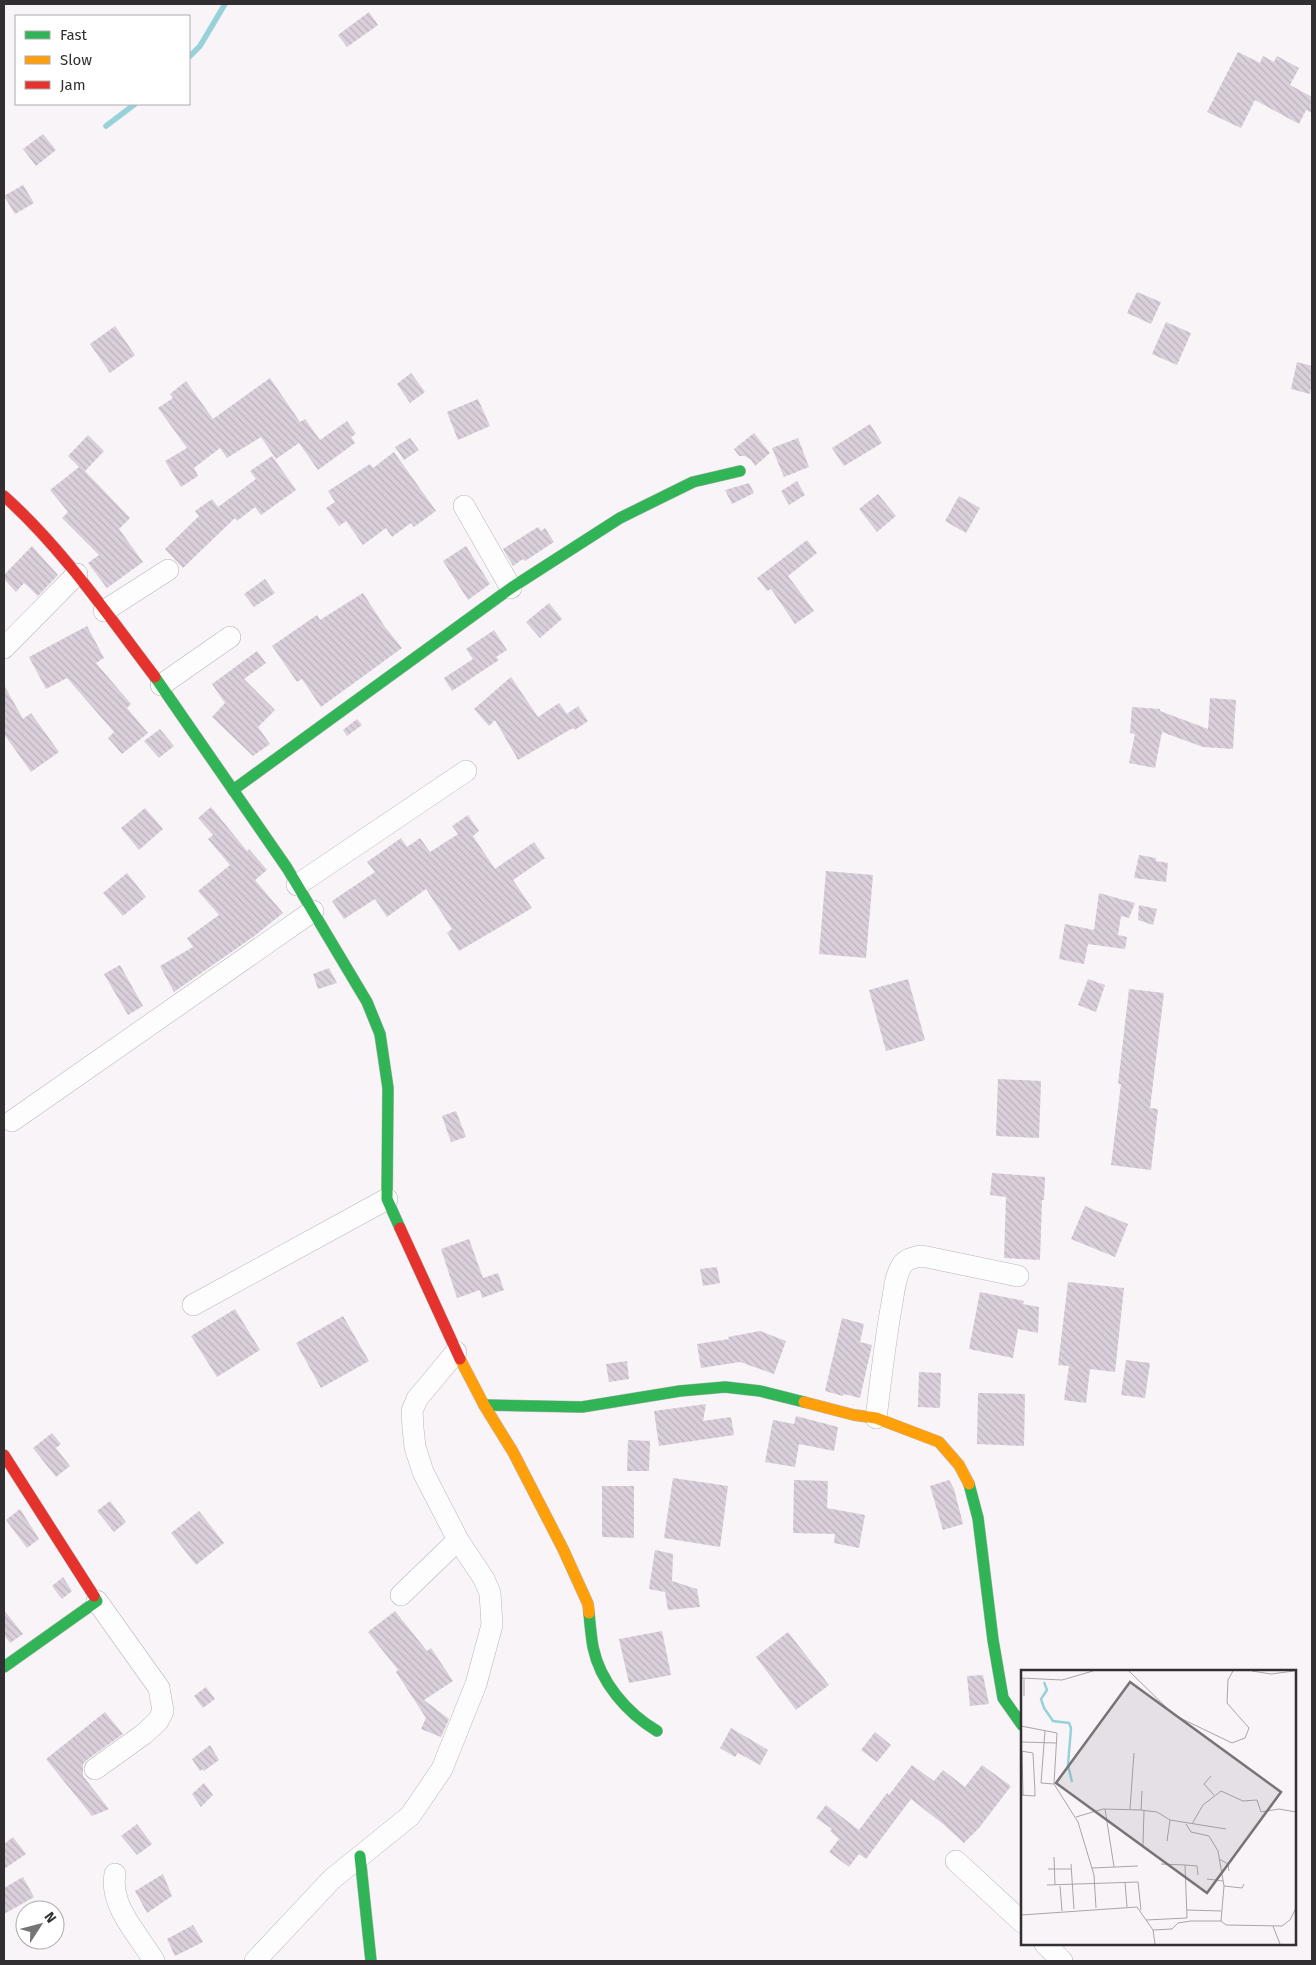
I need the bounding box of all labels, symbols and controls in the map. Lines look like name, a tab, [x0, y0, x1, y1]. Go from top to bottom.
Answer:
legend	[15, 15, 190, 105]
text: Fast	[60, 26, 87, 44]
text: Slow	[60, 51, 92, 69]
text: Jam	[60, 76, 86, 94]
inset map	[1021, 1670, 1296, 1945]
north arrow	[15, 1900, 65, 1950]
text: N	[41, 1909, 60, 1926]

